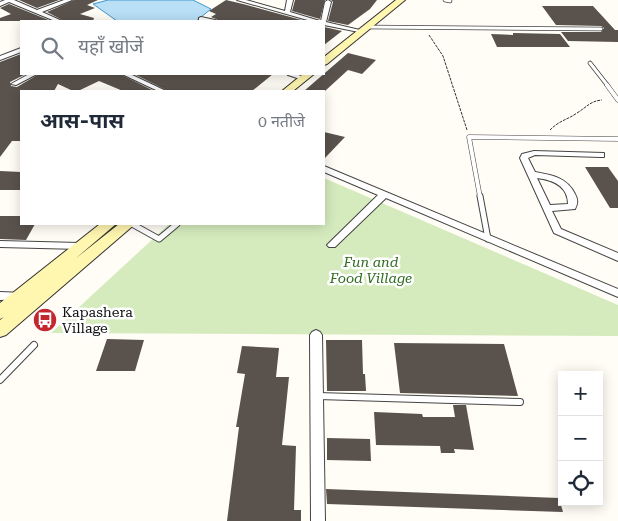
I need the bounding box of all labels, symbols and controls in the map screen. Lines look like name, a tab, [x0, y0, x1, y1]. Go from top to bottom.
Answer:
search box	[20, 20, 325, 75]
icon: search	[38, 34, 66, 62]
text: यहाँ खोजें	[78, 35, 143, 58]
text: आस-पास	[40, 109, 124, 133]
text: 0 नतीजे	[258, 112, 305, 131]
park label: Fun and Food Village	[329, 254, 412, 286]
place label: Kapashera Village	[62, 304, 133, 336]
bus stop icon: Kapashera Village	[32, 307, 58, 333]
map controls	[558, 371, 603, 506]
button: +	[558, 371, 603, 416]
button: −	[558, 416, 603, 461]
button: locate	[558, 461, 603, 506]

